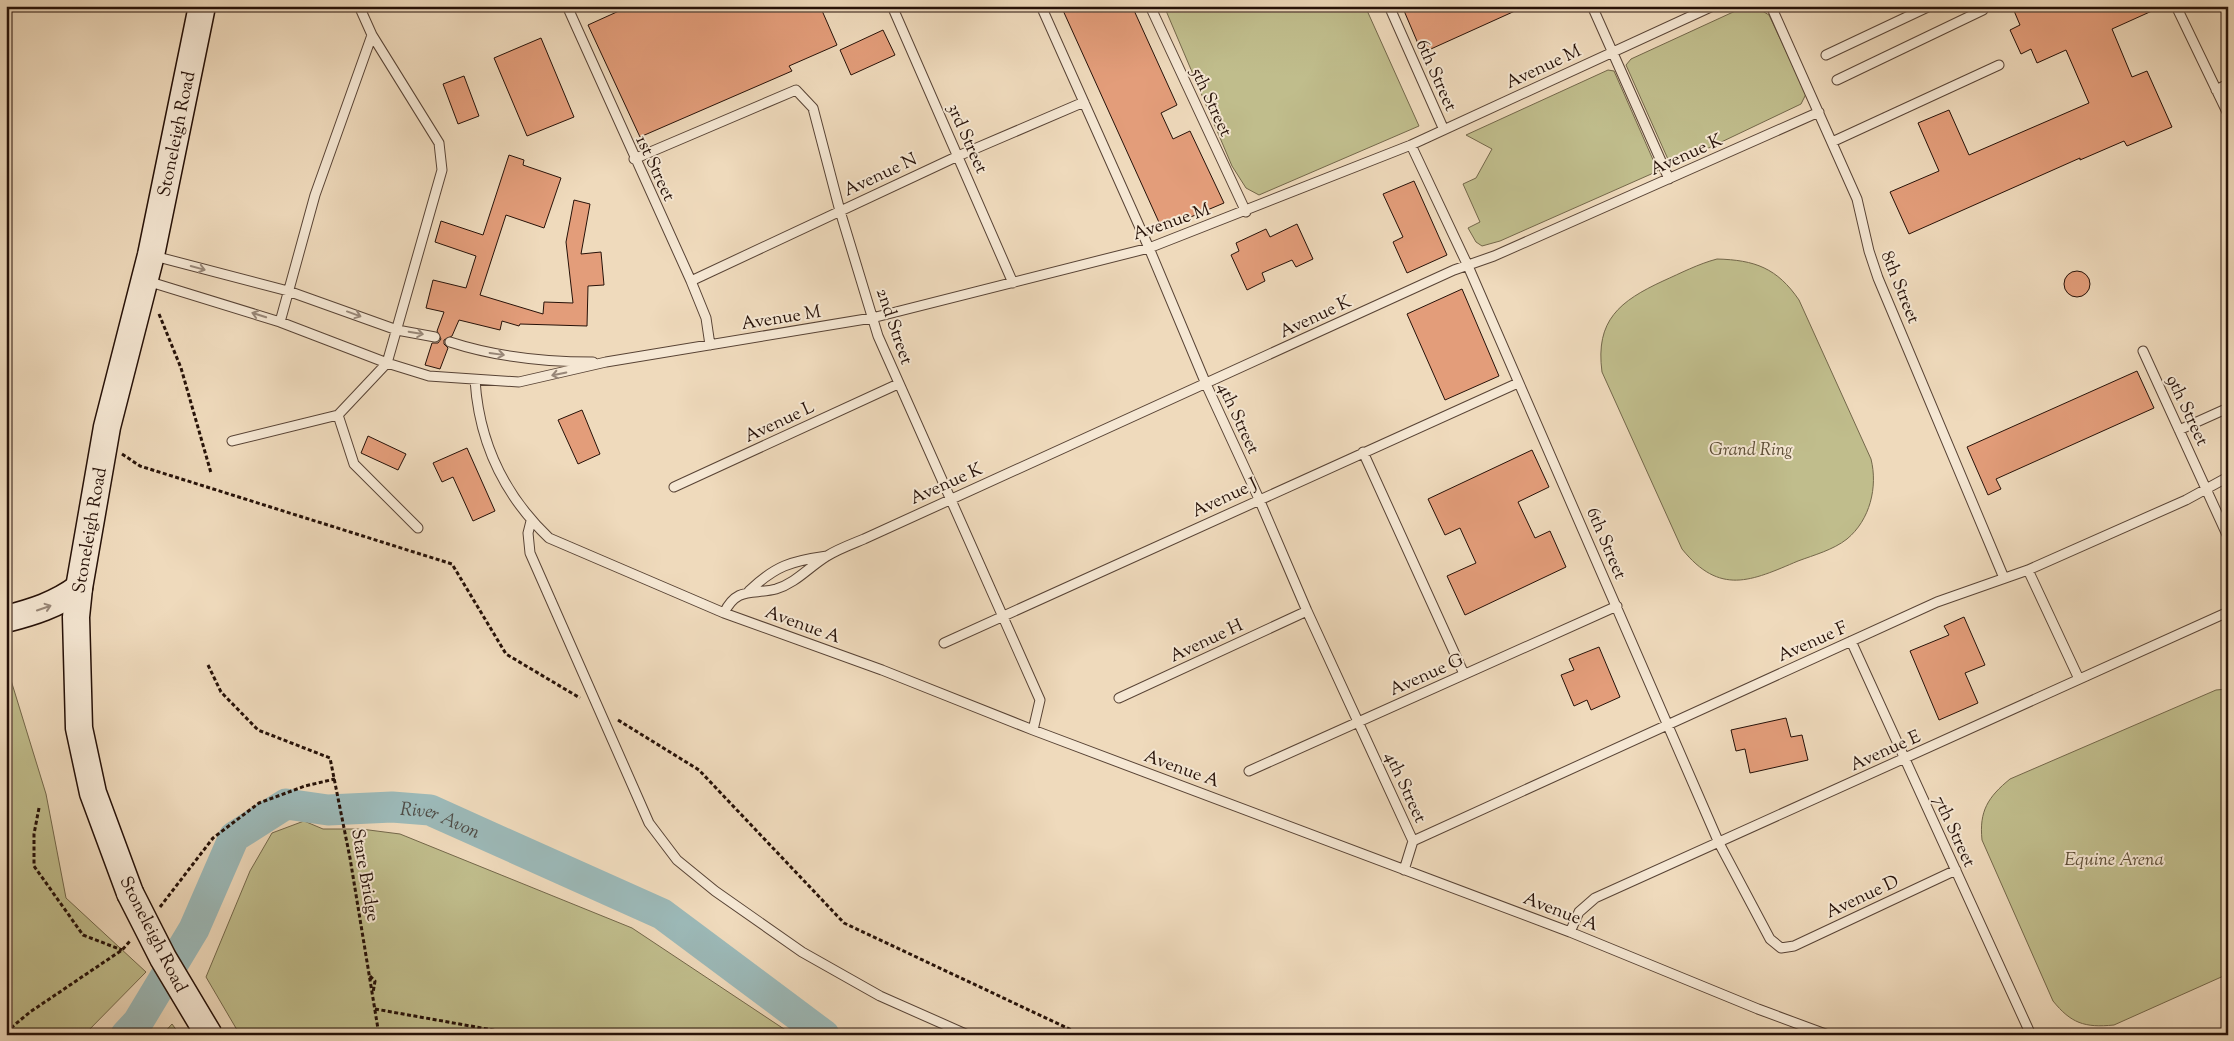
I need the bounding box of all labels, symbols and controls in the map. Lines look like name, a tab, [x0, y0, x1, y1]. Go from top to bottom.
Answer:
street label: 6th Street	[1408, 36, 1462, 116]
street label: Avenue M	[1502, 39, 1586, 97]
street label: 5th Street	[1183, 63, 1237, 142]
street label: Stoneleigh Road	[152, 69, 203, 199]
street label: 3rd Street	[939, 100, 993, 178]
street label: Avenue K	[1646, 128, 1727, 183]
street label: 1st Street	[628, 132, 681, 206]
street label: Avenue N	[840, 147, 922, 204]
street label: Avenue M	[1129, 197, 1214, 248]
street label: 8th Street	[1873, 248, 1925, 328]
one-way arrow	[190, 264, 206, 273]
street label: 2nd Street	[868, 285, 918, 368]
street label: Avenue K	[1275, 290, 1356, 346]
street label: Avenue M	[740, 300, 824, 338]
one-way arrow	[252, 310, 267, 319]
one-way arrow	[345, 310, 361, 319]
one-way arrow	[407, 329, 423, 339]
one-way arrow	[488, 349, 504, 359]
one-way arrow	[551, 369, 567, 379]
street label: 9th Street	[2158, 371, 2214, 451]
street label: 4th Street	[1209, 379, 1265, 459]
street label: Avenue L	[740, 395, 819, 450]
park label: Grand Ring	[1709, 438, 1793, 464]
street label: Avenue K	[906, 457, 987, 512]
street label: Stoneleigh Road	[67, 465, 115, 596]
street label: Avenue J	[1188, 472, 1262, 525]
street label: 6th Street	[1578, 504, 1632, 584]
street label: Avenue A	[761, 600, 844, 652]
one-way arrow	[36, 603, 52, 612]
street label: Avenue H	[1166, 614, 1248, 670]
street label: Avenue F	[1774, 616, 1852, 670]
street label: Avenue G	[1386, 648, 1468, 704]
street label: Avenue E	[1846, 725, 1925, 779]
street label: Avenue A	[1140, 744, 1223, 796]
street label: 4th Street	[1376, 748, 1432, 828]
street label: 7th Street	[1925, 792, 1981, 872]
water label: River Avon	[399, 797, 484, 847]
street label: Stare Bridge	[343, 827, 385, 924]
park label: Equine Arena	[2064, 848, 2164, 874]
street label: Avenue D	[1822, 869, 1904, 926]
street label: Stoneleigh Road	[112, 872, 193, 998]
street label: Avenue A	[1519, 887, 1602, 939]

